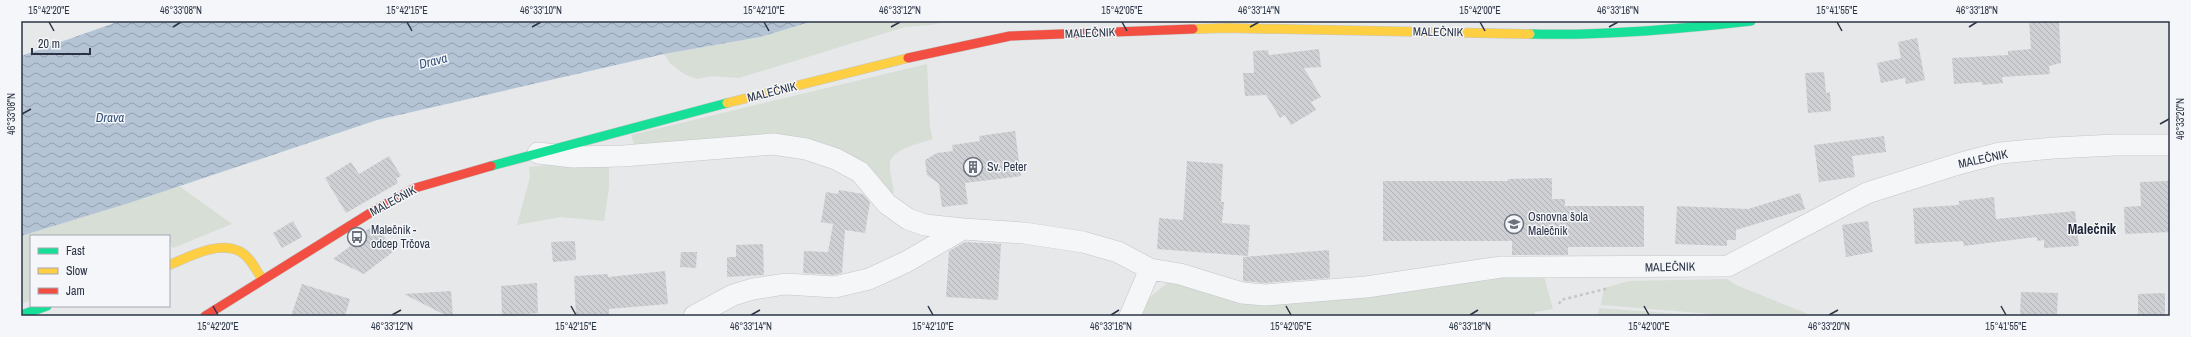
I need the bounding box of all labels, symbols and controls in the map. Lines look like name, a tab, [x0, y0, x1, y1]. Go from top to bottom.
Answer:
text: 15°42'20"E	[28, 4, 70, 17]
text: 46°33'08"N	[160, 4, 202, 17]
text: 15°42'15"E	[386, 4, 428, 17]
text: 46°33'10"N	[520, 4, 562, 17]
text: 15°42'10"E	[743, 4, 785, 17]
text: 46°33'12"N	[879, 4, 921, 17]
text: 15°42'05"E	[1101, 4, 1143, 17]
text: 46°33'14"N	[1238, 4, 1280, 17]
text: 15°42'00"E	[1459, 4, 1501, 17]
text: 46°33'16"N	[1597, 4, 1639, 17]
text: 15°41'55"E	[1816, 4, 1858, 17]
text: 46°33'18"N	[1956, 4, 1998, 17]
street label: MALEČNIK	[1065, 24, 1116, 42]
street label: MALEČNIK	[1413, 24, 1464, 40]
scale bar	[32, 30, 90, 56]
text: 20 m	[38, 36, 60, 52]
water label: Drava	[417, 49, 449, 73]
street label: MALEČNIK	[746, 78, 799, 106]
text: 46°33'08"N	[5, 93, 18, 135]
text: 46°33'20"N	[2174, 98, 2187, 140]
water label: Drava	[96, 109, 124, 126]
street label: MALEČNIK	[1957, 146, 2010, 172]
building icon: Sv. Peter	[962, 156, 984, 178]
place label: Sv. Peter	[987, 159, 1027, 175]
street label: MALEČNIK	[367, 182, 419, 220]
place label: Osnovna šola Malečnik	[1528, 209, 1589, 239]
school or university icon: Osnovna šola Malečnik	[1503, 213, 1525, 235]
district label: Malečnik	[2068, 220, 2117, 238]
place label: Malečnik - odcep Trčova	[371, 222, 431, 252]
bus stop icon: Malečnik - odcep Trčova	[346, 226, 368, 248]
legend	[30, 235, 170, 307]
text: Fast	[66, 243, 85, 259]
street label: MALEČNIK	[1645, 259, 1696, 275]
text: Slow	[66, 263, 88, 279]
text: Jam	[66, 283, 85, 299]
text: 15°42'20"E	[197, 320, 239, 333]
text: 46°33'12"N	[371, 320, 413, 333]
text: 15°42'15"E	[555, 320, 597, 333]
text: 46°33'14"N	[730, 320, 772, 333]
text: 15°42'10"E	[912, 320, 954, 333]
text: 46°33'16"N	[1090, 320, 1132, 333]
text: 15°42'05"E	[1270, 320, 1312, 333]
text: 46°33'18"N	[1449, 320, 1491, 333]
text: 15°42'00"E	[1628, 320, 1670, 333]
text: 46°33'20"N	[1808, 320, 1850, 333]
text: 15°41'55"E	[1985, 320, 2027, 333]

